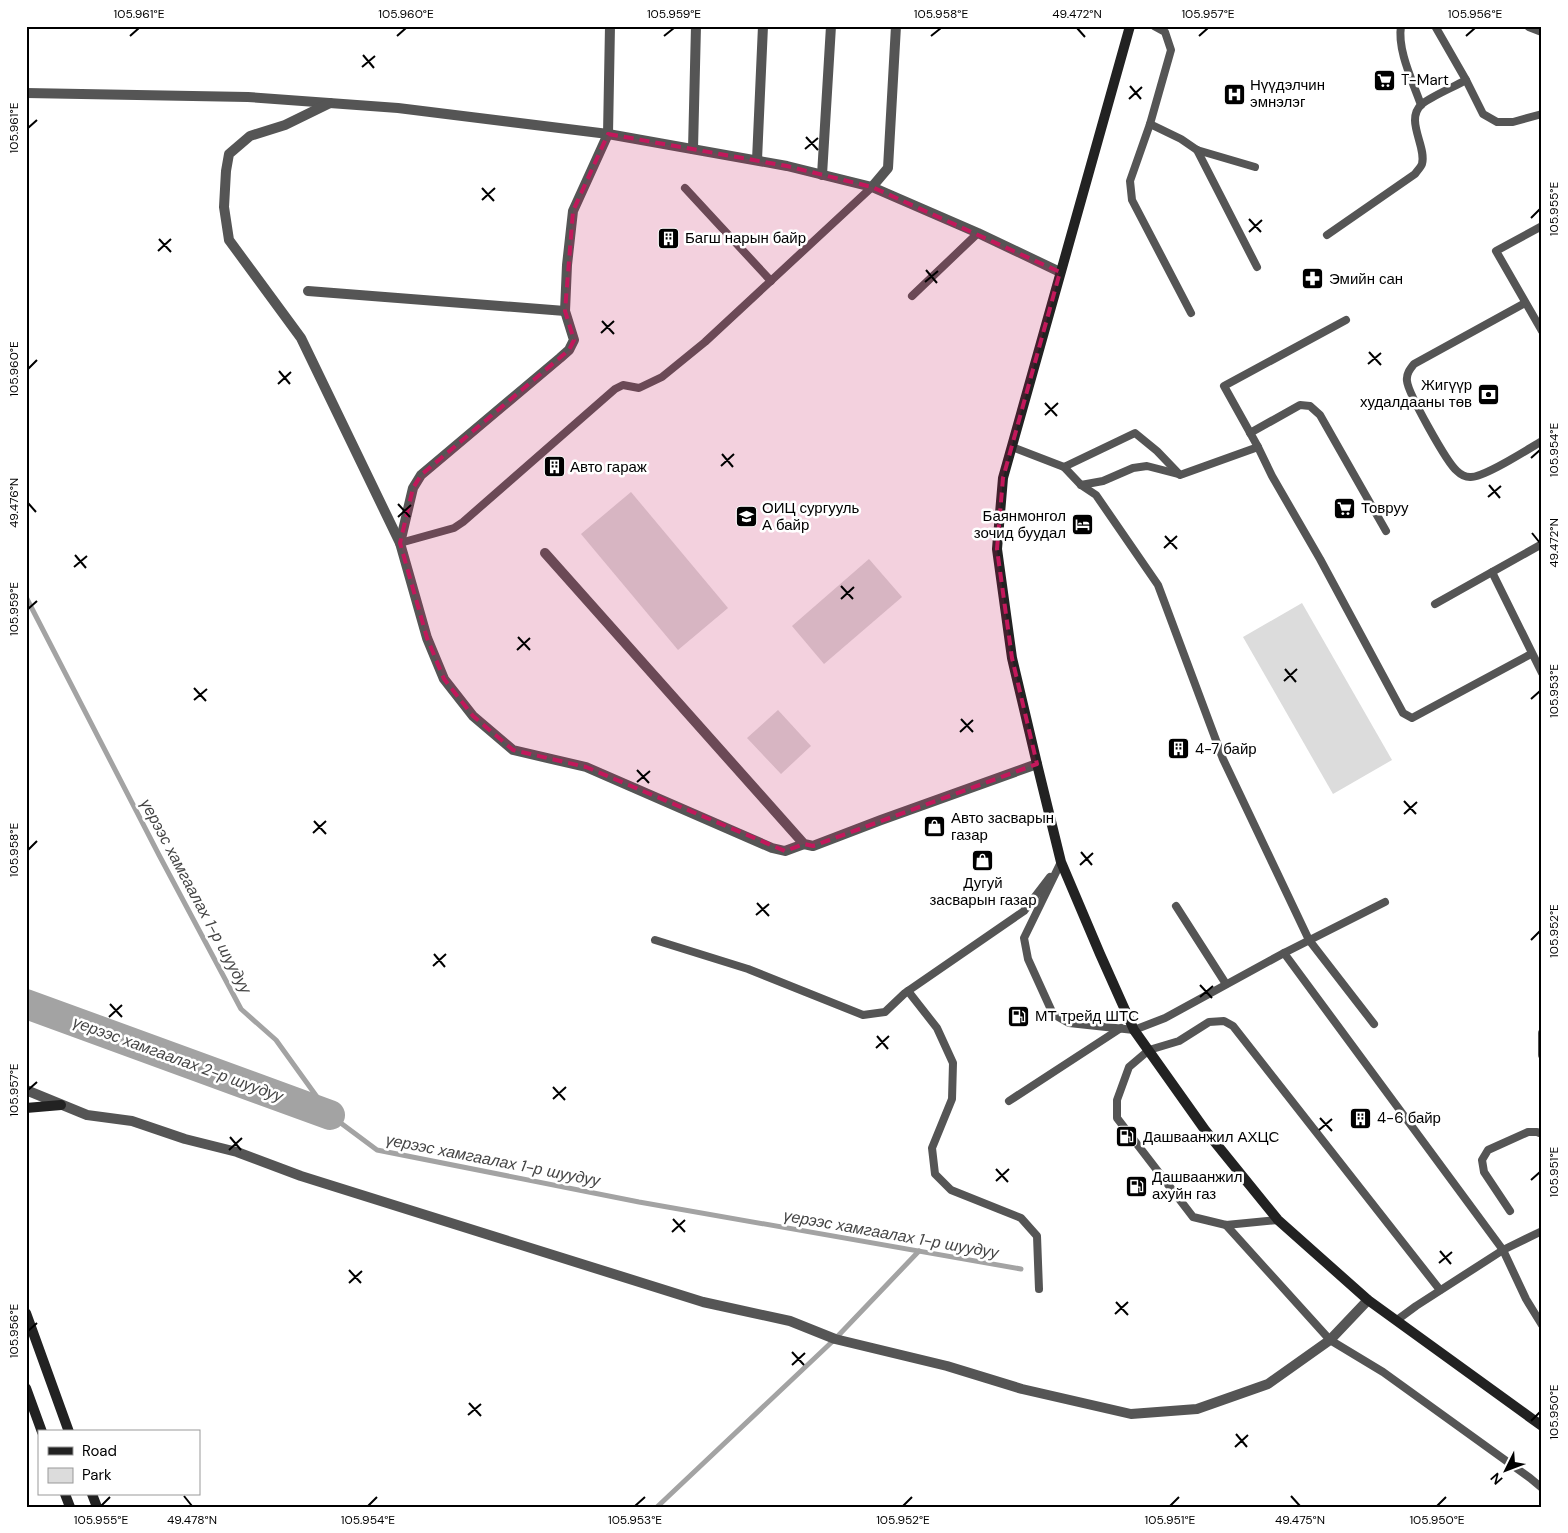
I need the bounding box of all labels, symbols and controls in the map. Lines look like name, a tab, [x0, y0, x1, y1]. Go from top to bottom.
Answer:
text: 105.961°E	[113, 6, 165, 22]
text: 105.960°E	[378, 6, 434, 22]
text: 105.959°E	[647, 6, 701, 22]
text: 105.958°E	[914, 6, 968, 22]
text: 49.472°N	[1052, 6, 1102, 22]
text: 105.957°E	[1181, 6, 1235, 22]
text: 105.956°E	[1448, 6, 1503, 22]
supermarket icon: T-Mart	[1373, 68, 1397, 92]
place label: T-Mart	[1401, 70, 1449, 90]
place label: Нүүдэлчин эмнэлэг	[1250, 75, 1325, 112]
hospital icon: Нүүдэлчин эмнэлэг	[1222, 82, 1246, 106]
text: 105.961°E	[6, 102, 22, 154]
text: 105.955°E	[1546, 182, 1562, 236]
building icon: Багш нарын байр	[657, 226, 681, 250]
place label: Багш нарын байр	[685, 228, 806, 248]
pharmacy icon: Эмийн сан	[1301, 267, 1325, 291]
place label: Эмийн сан	[1329, 269, 1403, 289]
text: 105.960°E	[6, 341, 22, 397]
place label: Жигүүр худалдааны төв	[1360, 375, 1472, 412]
bank icon: Жигүүр худалдааны төв	[1476, 382, 1500, 406]
text: 105.954°E	[1546, 423, 1562, 477]
building icon: Авто гараж	[542, 455, 566, 479]
place label: Авто гараж	[570, 457, 647, 477]
text: 49.476°N	[6, 478, 22, 528]
supermarket icon: Товруу	[1333, 496, 1357, 520]
place label: ОИЦ сургууль А байр	[762, 498, 860, 535]
place label: Товруу	[1361, 498, 1409, 518]
school or university icon: ОИЦ сургууль А байр	[734, 505, 758, 529]
place label: Баянмонгол зочид буудал	[974, 506, 1066, 543]
hotel icon: Баянмонгол зочид буудал	[1070, 513, 1094, 537]
text: 49.472°N	[1546, 518, 1562, 568]
text: 105.959°E	[6, 582, 22, 636]
text: 105.953°E	[1546, 664, 1562, 718]
building icon: 4-7 байр	[1167, 737, 1191, 761]
place label: 4-7 байр	[1195, 739, 1257, 759]
water label: үерээс хамгаалах 1-р шуудуу	[136, 795, 257, 998]
place label: Авто засварын газар	[951, 808, 1054, 845]
shop icon: Авто засварын газар	[923, 815, 947, 839]
text: 105.958°E	[6, 823, 22, 877]
shop icon: Дугуй засварын газар	[971, 848, 995, 872]
place label: Дугуй засварын газар	[929, 873, 1037, 910]
text: 105.952°E	[1546, 904, 1562, 958]
fuel station icon: МТ трейд ШТС	[1007, 1004, 1031, 1028]
place label: МТ трейд ШТС	[1035, 1006, 1139, 1026]
water label: үерээс хамгаалах 2-р шуудуу	[70, 1011, 287, 1107]
text: 105.957°E	[6, 1063, 22, 1117]
building icon: 4-6 байр	[1349, 1106, 1373, 1130]
place label: 4-6 байр	[1377, 1108, 1441, 1128]
fuel station icon: Дашваанжил АХЦС	[1115, 1125, 1139, 1149]
place label: Дашваанжил АХЦС	[1143, 1127, 1280, 1147]
water label: үерээс хамгаалах 1-р шуудуу	[384, 1129, 603, 1191]
text: 105.951°E	[1546, 1146, 1562, 1197]
place label: Дашваанжил ахуйн газ	[1152, 1167, 1242, 1204]
fuel station icon: Дашваанжил ахуйн газ	[1124, 1174, 1148, 1198]
water label: үерээс хамгаалах 1-р шуудуу	[782, 1205, 1001, 1263]
text: 105.956°E	[6, 1303, 22, 1358]
text: 105.950°E	[1546, 1384, 1562, 1440]
legend	[38, 1430, 200, 1496]
text: Road	[82, 1441, 117, 1461]
north arrow	[1480, 1446, 1530, 1496]
text: Park	[82, 1465, 112, 1485]
text: N	[1486, 1469, 1506, 1489]
text: 105.955°E	[74, 1512, 128, 1528]
text: 49.478°N	[167, 1512, 217, 1528]
text: 105.954°E	[341, 1512, 395, 1528]
text: 105.953°E	[608, 1512, 662, 1528]
text: 105.952°E	[876, 1512, 930, 1528]
text: 105.951°E	[1145, 1512, 1196, 1528]
text: 49.475°N	[1275, 1512, 1325, 1528]
text: 105.950°E	[1409, 1512, 1465, 1528]

